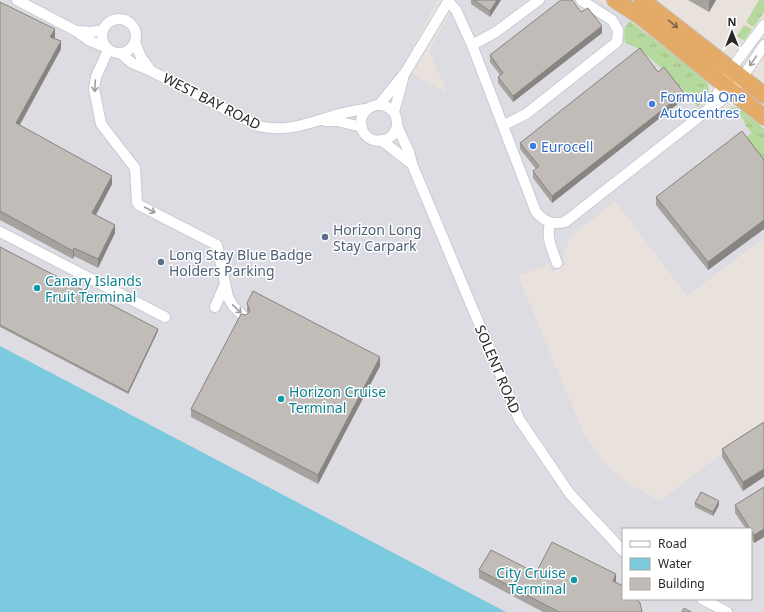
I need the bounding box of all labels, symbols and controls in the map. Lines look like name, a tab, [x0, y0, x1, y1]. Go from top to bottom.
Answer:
north arrow	[712, 12, 752, 52]
text: N	[728, 14, 736, 29]
one-way arrow	[668, 19, 679, 28]
one-way arrow	[749, 55, 757, 66]
street label: WEST BAY ROAD	[160, 68, 264, 134]
one-way arrow	[91, 79, 98, 92]
place label: Formula One Autocentres	[660, 87, 746, 122]
marker: Formula One Autocentres	[647, 99, 657, 109]
place label: Eurocell	[541, 137, 593, 156]
marker: Eurocell	[528, 141, 538, 151]
one-way arrow	[143, 207, 155, 215]
place label: Horizon Long Stay Carpark	[333, 220, 422, 255]
marker: Horizon Long Stay Carpark	[320, 232, 330, 242]
place label: Long Stay Blue Badge Holders Parking	[169, 245, 312, 280]
marker: Long Stay Blue Badge Holders Parking	[156, 257, 166, 267]
place label: Canary Islands Fruit Terminal	[45, 271, 142, 306]
marker: Canary Islands Fruit Terminal	[32, 283, 42, 293]
one-way arrow	[232, 305, 242, 314]
street label: SOLENT ROAD	[471, 322, 525, 416]
place label: Horizon Cruise Terminal	[289, 382, 386, 417]
marker: Horizon Cruise Terminal	[276, 394, 286, 404]
legend	[622, 528, 752, 600]
text: Road	[658, 535, 687, 552]
text: Water	[658, 555, 692, 572]
place label: City Cruise Terminal	[496, 563, 566, 598]
marker: City Cruise Terminal	[569, 575, 579, 585]
text: Building	[658, 575, 705, 592]

